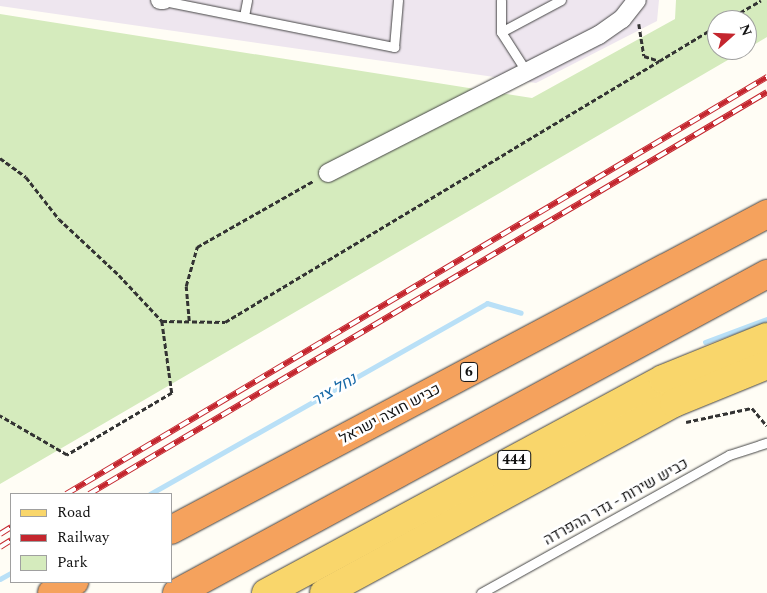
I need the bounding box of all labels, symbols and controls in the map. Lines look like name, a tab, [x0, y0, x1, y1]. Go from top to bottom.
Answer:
north arrow	[707, 10, 757, 60]
text: N	[734, 21, 757, 39]
road number: 6	[459, 361, 479, 384]
water label: נחל ציר	[308, 369, 360, 411]
street label: כביש חוצה ישראל	[337, 380, 443, 448]
road number: 444	[496, 448, 532, 472]
street label: כביש שירות - גדר ההפרדה	[541, 455, 691, 549]
legend	[10, 493, 172, 583]
text: Road	[57, 501, 91, 524]
text: Railway	[57, 526, 109, 549]
text: Park	[57, 551, 88, 574]

